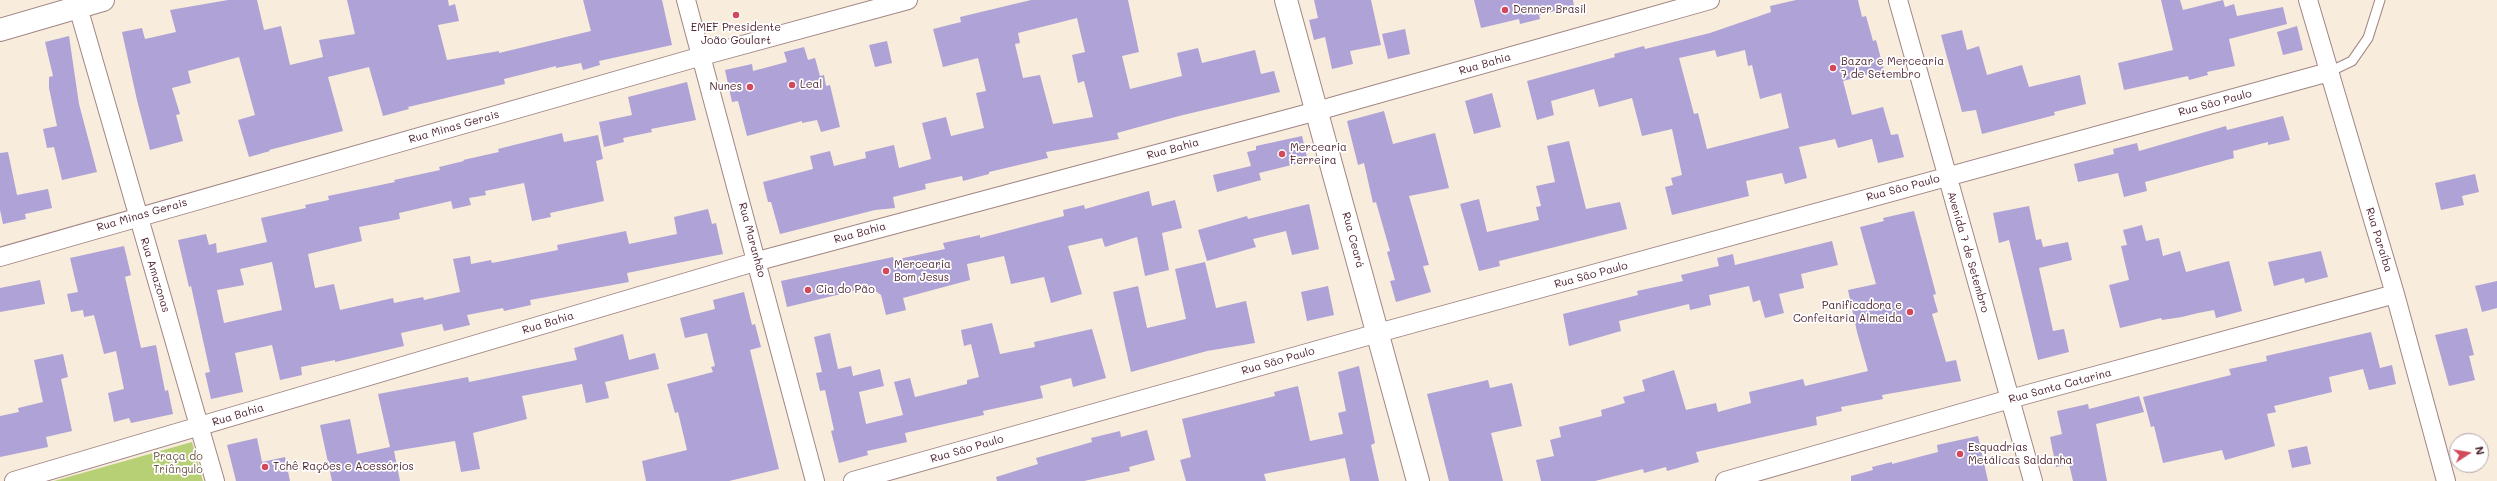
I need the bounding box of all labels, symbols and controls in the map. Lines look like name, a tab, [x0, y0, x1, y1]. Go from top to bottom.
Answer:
place label: Denner Brasil	[1513, 3, 1586, 17]
marker: Denner Brasil	[1500, 5, 1510, 15]
marker: EMEF Presidente João Goulart	[731, 10, 741, 20]
place label: EMEF Presidente João Goulart	[691, 21, 781, 47]
street label: Rua Bahia	[1457, 50, 1513, 78]
place label: Bazar e Mercearia 7 de Setembro	[1841, 55, 1944, 81]
marker: Bazar e Mercearia 7 de Setembro	[1828, 63, 1838, 73]
place label: Leal	[800, 78, 822, 92]
place label: Nunes	[710, 80, 742, 94]
marker: Leal	[787, 80, 797, 90]
marker: Nunes	[745, 82, 755, 92]
street label: Rua São Paulo	[2177, 87, 2253, 119]
street label: Rua Minas Gerais	[407, 108, 501, 146]
street label: Rua Bahia	[1145, 136, 1201, 162]
place label: Mercearia Ferreira	[1290, 141, 1347, 167]
marker: Mercearia Ferreira	[1277, 149, 1287, 159]
street label: Rua São Paulo	[1865, 172, 1941, 204]
street label: Avenida 7 de Setembro	[1944, 190, 1992, 314]
street label: Rua Minas Gerais	[95, 196, 189, 234]
street label: Rua Maranhão	[736, 201, 768, 279]
street label: Rua Paraíba	[2363, 206, 2395, 274]
street label: Rua Ceará	[1339, 211, 1367, 269]
street label: Rua Bahia	[832, 220, 888, 246]
street label: Rua Amazonas	[137, 236, 173, 314]
place label: Mercearia Bom Jesus	[894, 258, 951, 284]
street label: Rua São Paulo	[1553, 259, 1629, 291]
marker: Mercearia Bom Jesus	[881, 266, 891, 276]
place label: Cia do Pão	[816, 283, 875, 297]
marker: Cia do Pão	[803, 285, 813, 295]
place label: Panificadora e Confeitaria Almeida	[1793, 299, 1902, 325]
marker: Panificadora e Confeitaria Almeida	[1905, 307, 1915, 317]
street label: Rua Bahia	[520, 309, 576, 337]
street label: Rua São Paulo	[1240, 344, 1316, 378]
street label: Rua Santa Catarina	[2007, 366, 2113, 406]
street label: Rua Bahia	[210, 401, 266, 429]
street label: Rua São Paulo	[929, 432, 1005, 466]
north arrow	[2449, 433, 2489, 473]
place label: Esquadrias Metálicas Saldanha	[1968, 441, 2072, 467]
text: N	[2472, 445, 2488, 456]
marker: Esquadrias Metálicas Saldanha	[1955, 449, 1965, 459]
park label: Praça do Triângulo	[153, 450, 203, 476]
place label: Tchê Rações e Acessórios	[273, 460, 414, 474]
marker: Tchê Rações e Acessórios	[260, 462, 270, 472]

